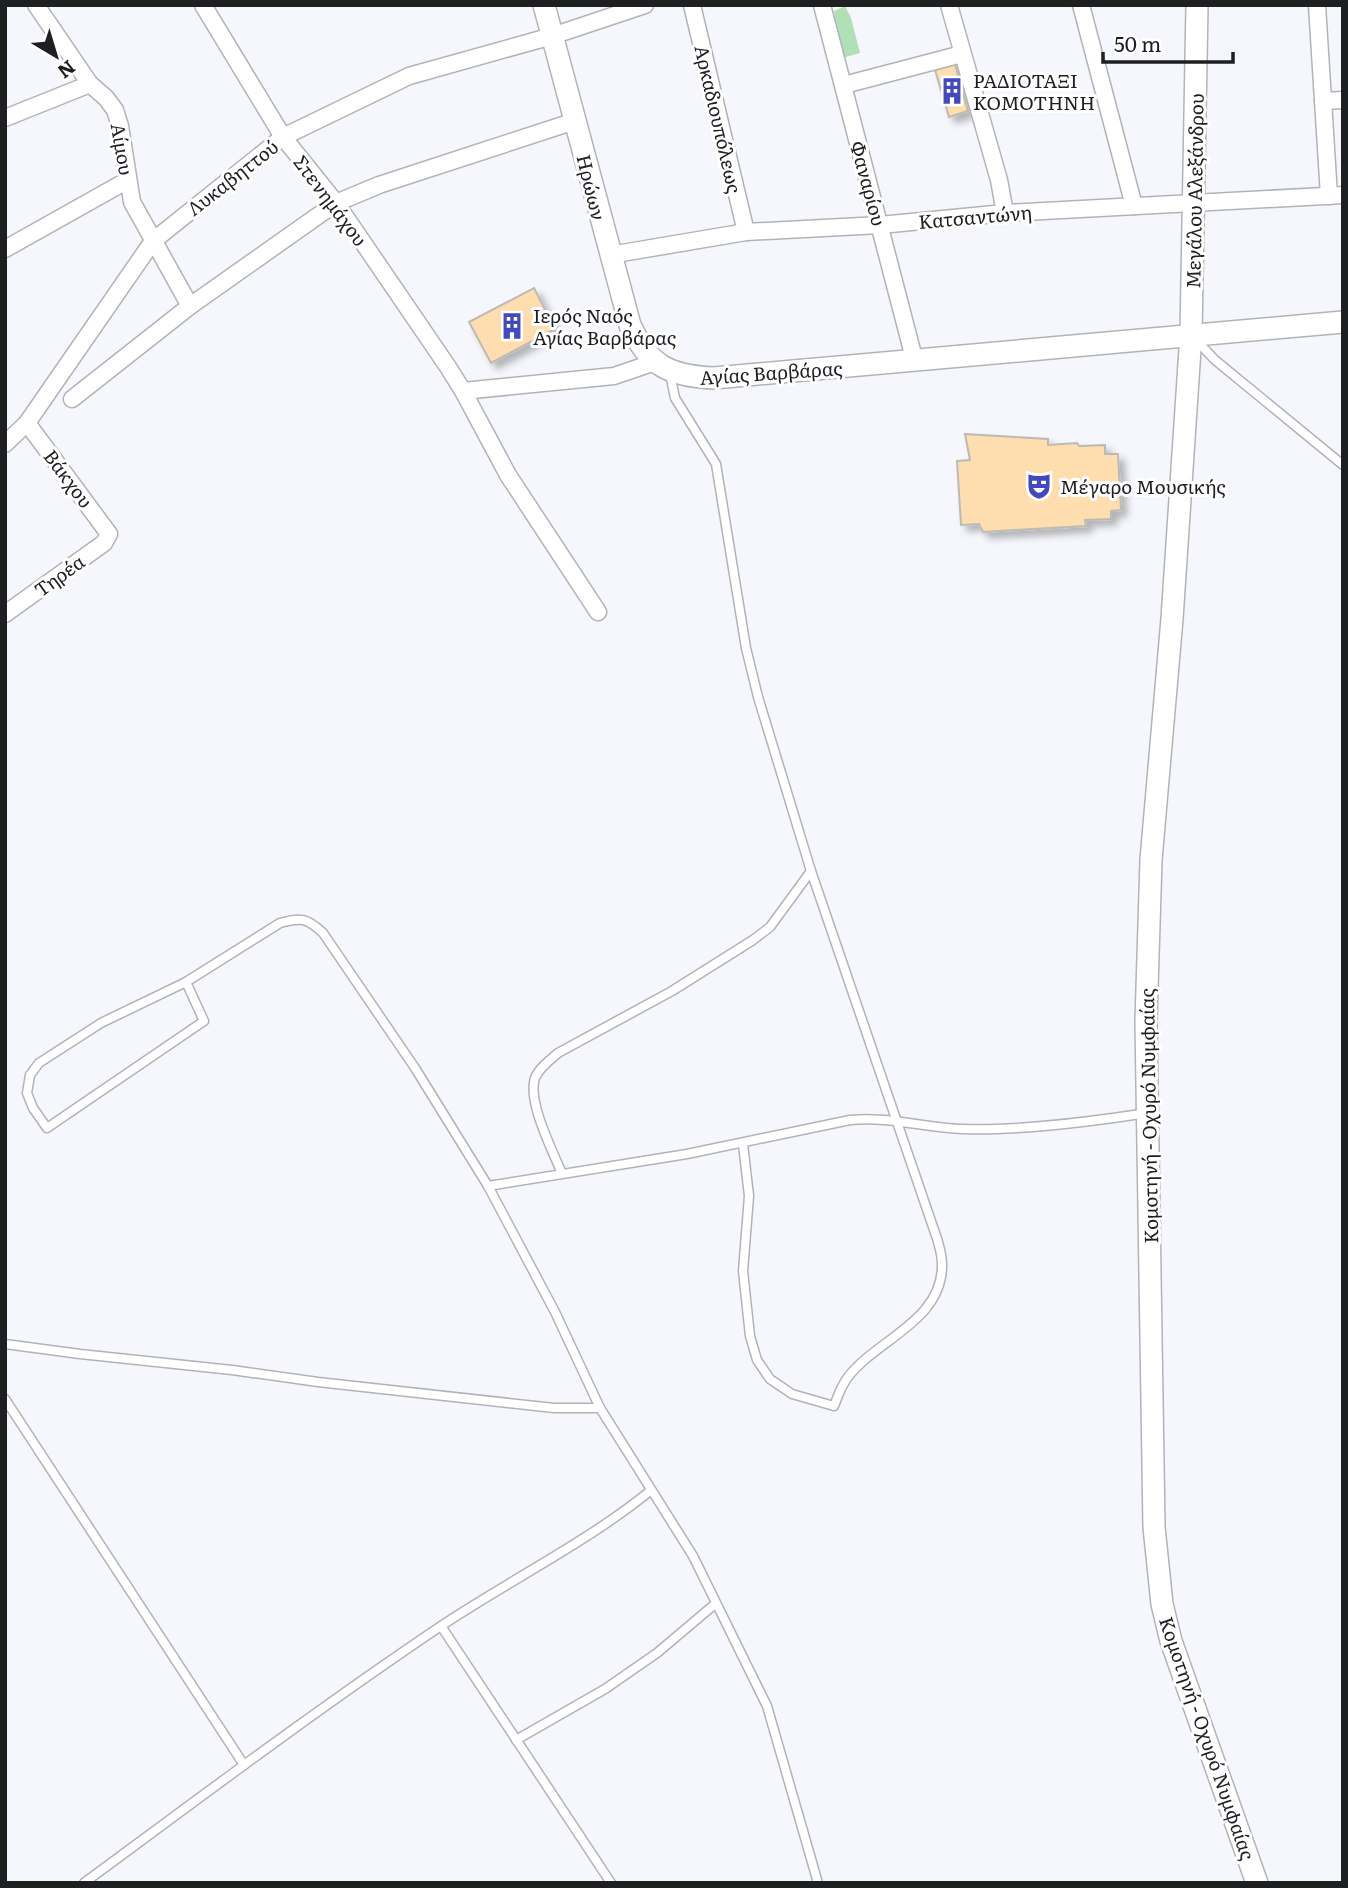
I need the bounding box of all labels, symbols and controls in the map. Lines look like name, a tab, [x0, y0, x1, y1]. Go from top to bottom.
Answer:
north arrow	[21, 21, 91, 91]
scale bar	[1103, 21, 1232, 65]
text: 50 m	[1114, 27, 1161, 58]
street label: Αρκαδιουπόλεως	[688, 42, 750, 196]
text: N	[52, 54, 82, 86]
place label: ΡΑΔΙΟΤΑΞΙ ΚΟΜΟΤΗΝΗ	[973, 66, 1095, 116]
building icon: ΡΑΔΙΟΤΑΞΙ ΚΟΜΟΤΗΝΗ	[937, 76, 967, 106]
street label: Μεγάλου Αλεξάνδρου	[1178, 93, 1210, 289]
street label: Αίμου	[105, 121, 141, 177]
street label: Λυκαβηττού	[180, 132, 284, 222]
street label: Φαναρίου	[844, 137, 894, 229]
street label: Στενημάχου	[287, 149, 375, 251]
street label: Ηρώων	[570, 151, 614, 223]
street label: Κατσαντώνη	[917, 197, 1033, 235]
place label: Ιερός Ναός Αγίας Βαρβάρας	[533, 301, 676, 351]
building icon: Ιερός Ναός Αγίας Βαρβάρας	[497, 311, 527, 341]
street label: Αγίας Βαρβάρας	[699, 353, 843, 391]
street label: Βάκχου	[38, 443, 100, 513]
theatre icon: Μέγαρο Μουσικής	[1024, 471, 1054, 501]
place label: Μέγαρο Μουσικής	[1060, 472, 1226, 500]
street label: Τηρέα	[28, 547, 90, 603]
street label: Κομοτηνή - Οχυρό Νυμφαίας	[1132, 988, 1164, 1244]
street label: Κομοτηνή - Οχυρό Νυμφαίας	[1153, 1613, 1263, 1863]

